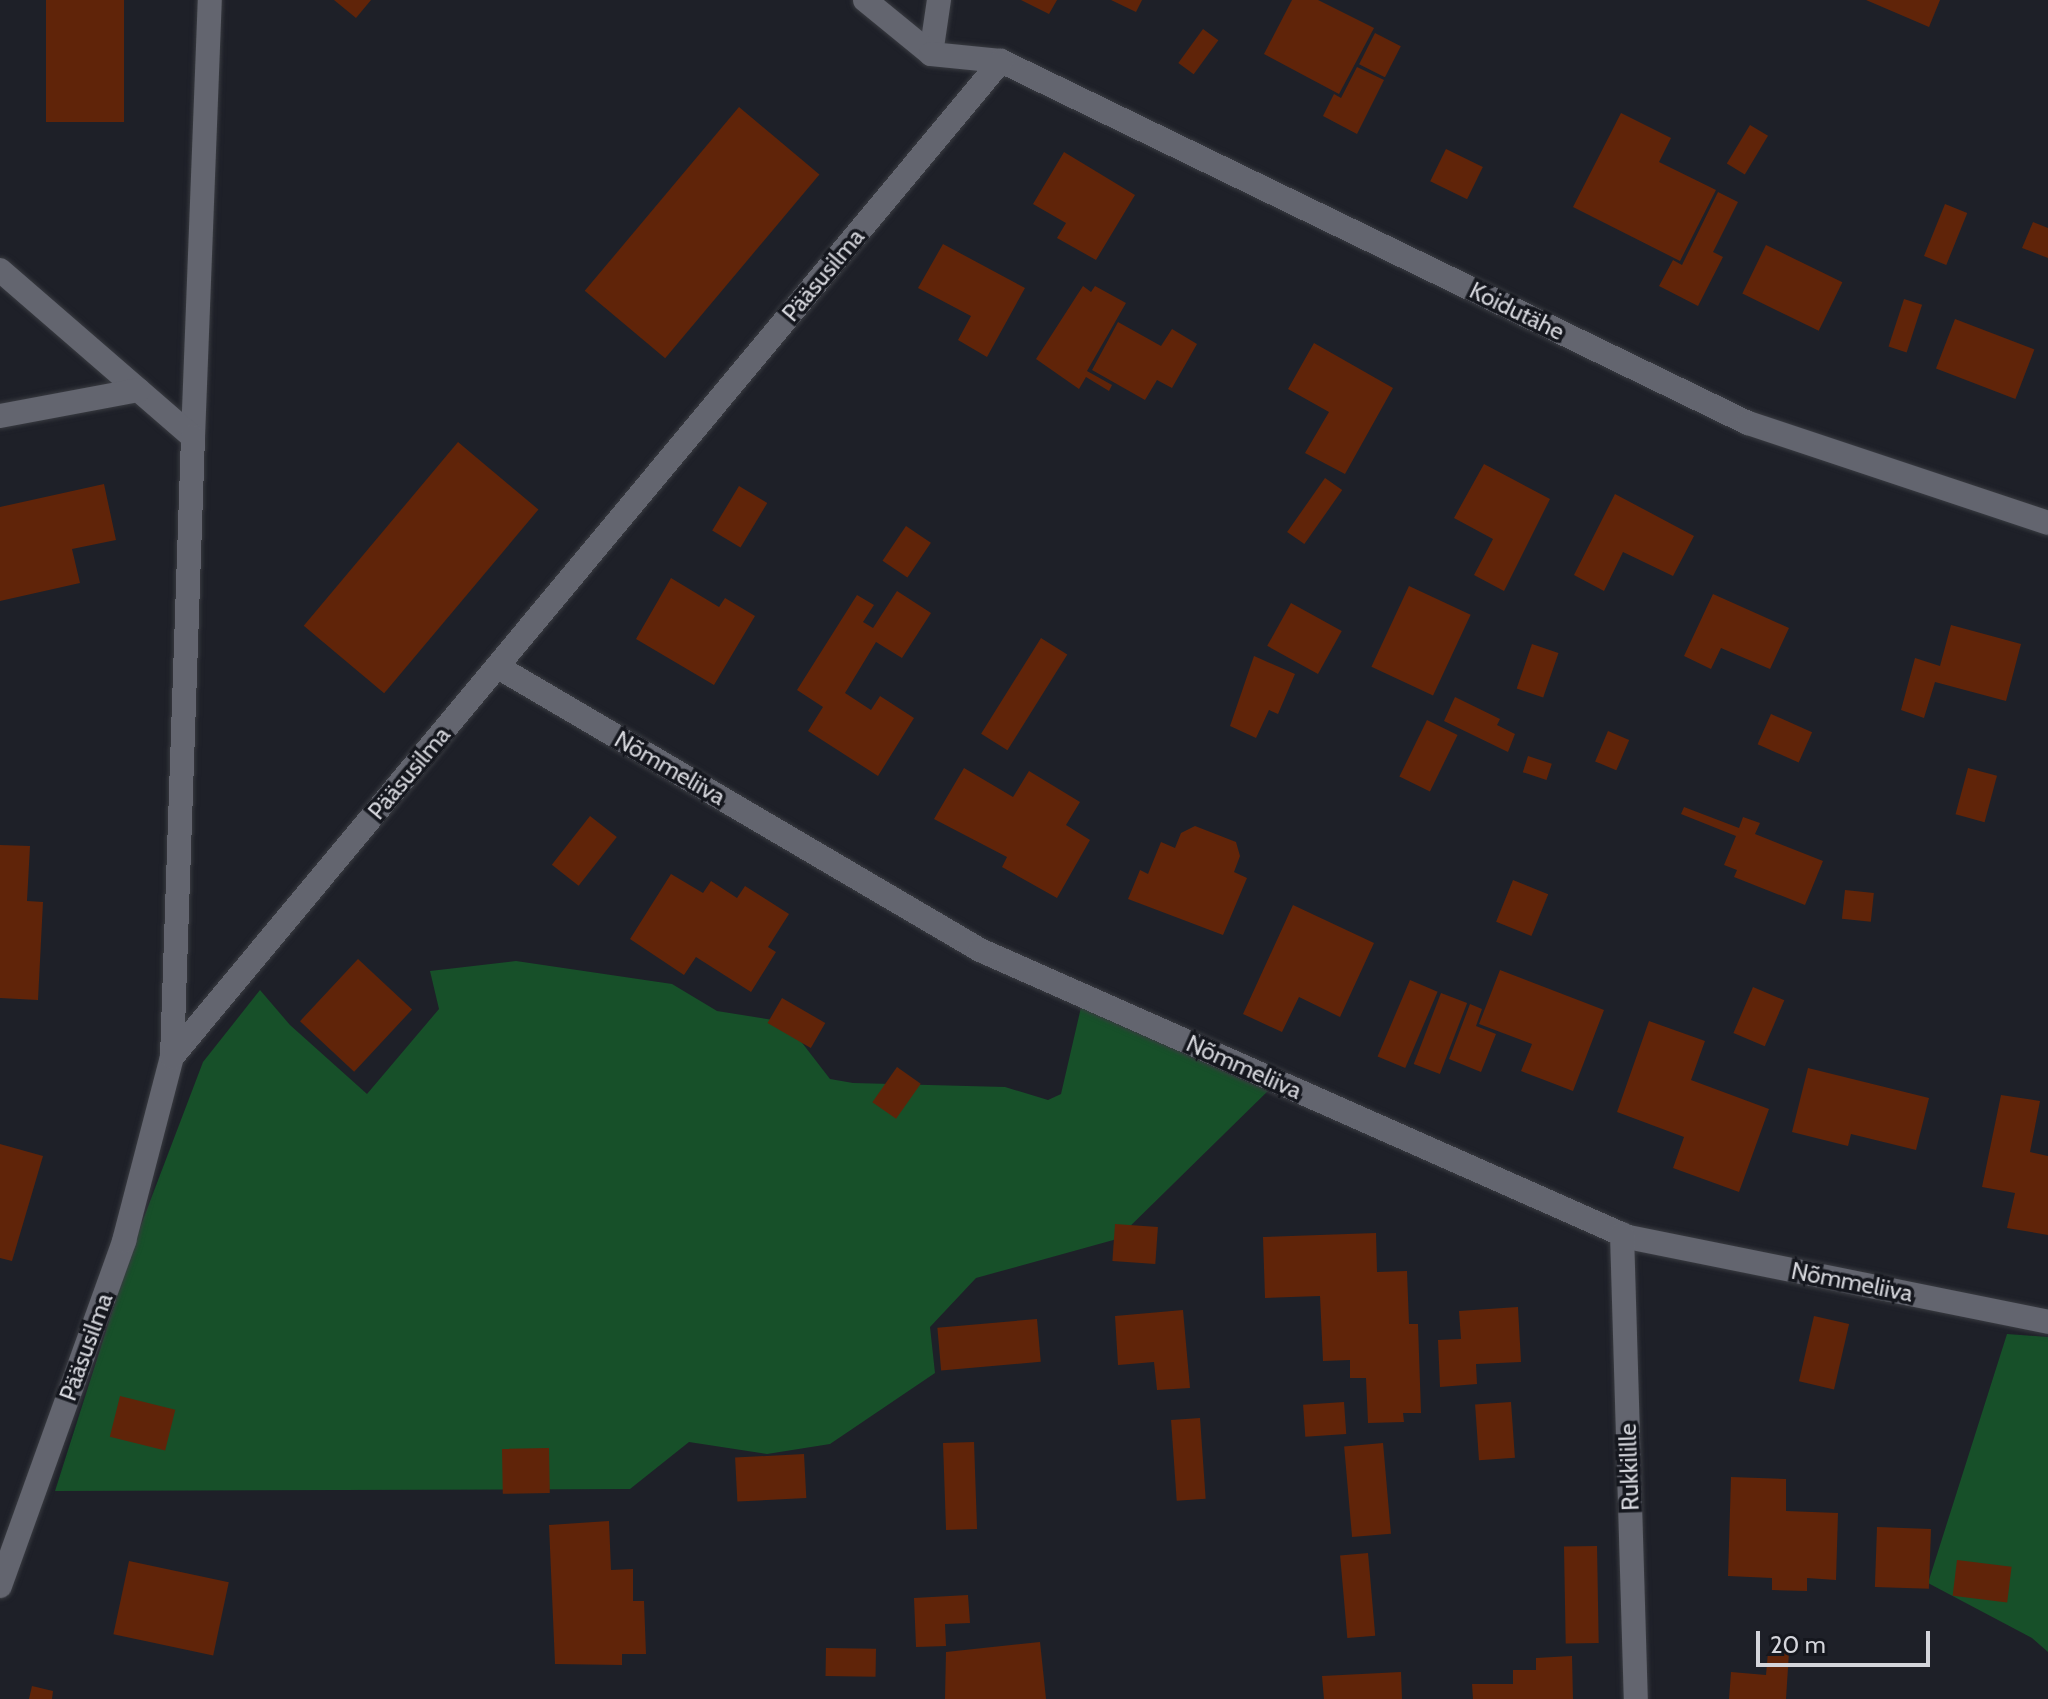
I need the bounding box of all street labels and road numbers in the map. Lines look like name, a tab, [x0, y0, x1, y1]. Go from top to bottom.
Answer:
street label: Pääsusilma	[776, 223, 870, 327]
street label: Koidutähe	[1465, 276, 1569, 346]
street label: Pääsusilma	[362, 721, 456, 825]
street label: Nõmmeliiva	[609, 725, 731, 811]
street label: Nõmmeliiva	[1182, 1029, 1306, 1105]
street label: Nõmmeliiva	[1789, 1256, 1915, 1308]
street label: Pääsusilma	[53, 1289, 119, 1405]
street label: Rukkilille	[1613, 1423, 1645, 1511]

